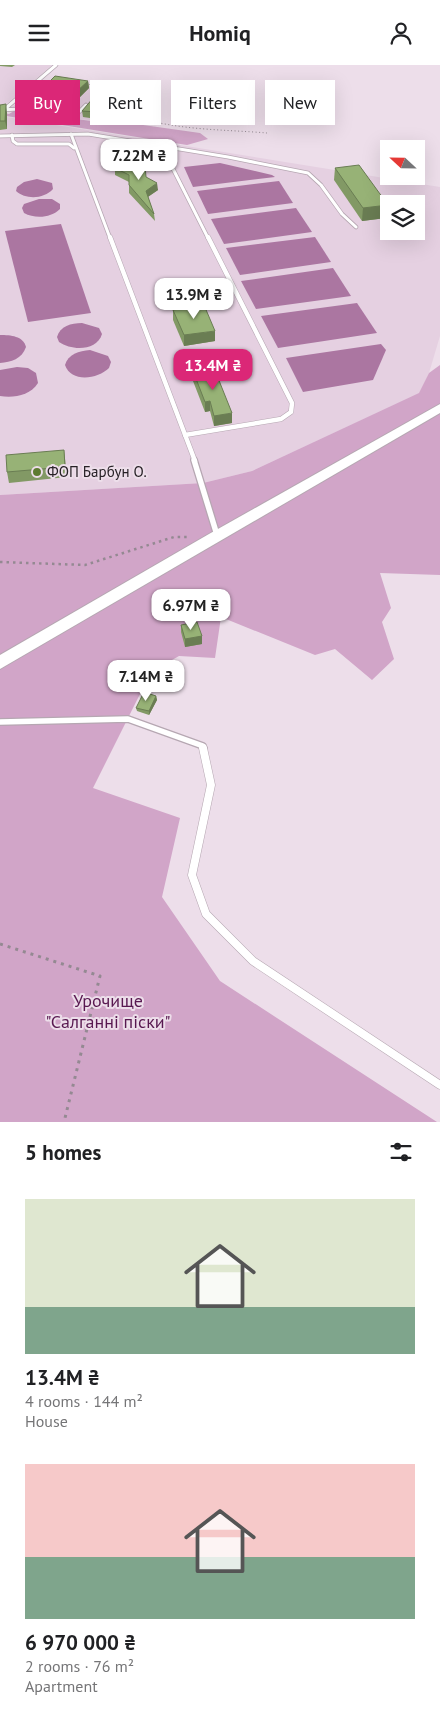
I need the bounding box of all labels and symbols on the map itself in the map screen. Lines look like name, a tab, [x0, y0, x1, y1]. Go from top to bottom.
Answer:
pin: 7.22M ₴	[93, 139, 185, 181]
north arrow	[380, 140, 425, 185]
pin: 13.9M ₴	[148, 277, 240, 320]
pin: 13.4M ₴	[167, 349, 259, 391]
place label: ФОП Барбун О.	[47, 462, 147, 481]
marker: ФОП Барбун О.	[31, 466, 43, 478]
pin: 6.97M ₴	[145, 589, 237, 631]
pin: 7.14M ₴	[100, 659, 192, 702]
park label: Урочище "Салганні піски"	[45, 989, 171, 1033]

